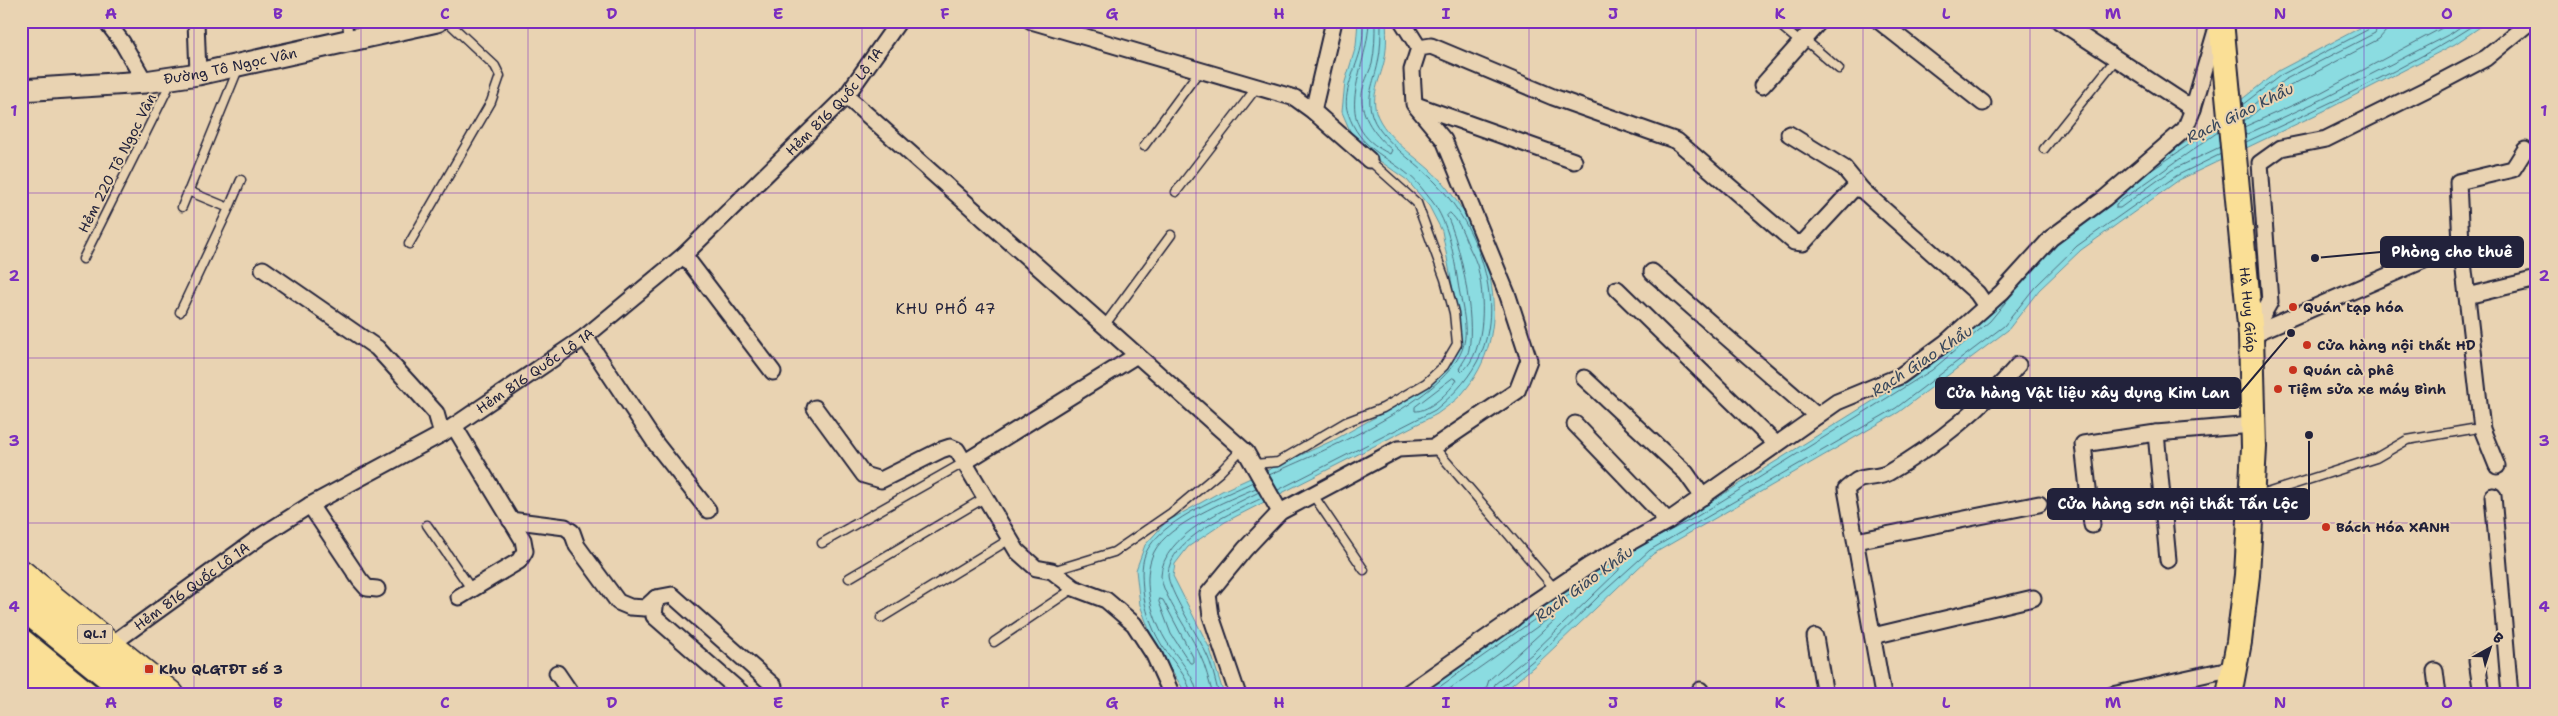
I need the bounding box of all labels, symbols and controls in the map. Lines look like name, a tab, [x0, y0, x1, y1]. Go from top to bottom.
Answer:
text: A	[105, 3, 117, 24]
text: B	[273, 3, 283, 24]
text: C	[440, 3, 450, 24]
text: D	[606, 3, 618, 24]
text: E	[773, 3, 783, 24]
text: F	[940, 3, 950, 24]
text: G	[1106, 3, 1119, 24]
text: H	[1273, 3, 1285, 24]
text: I	[1442, 3, 1451, 24]
text: J	[1608, 3, 1618, 24]
text: K	[1775, 3, 1786, 24]
text: L	[1942, 3, 1951, 24]
text: M	[2105, 3, 2122, 24]
text: N	[2274, 3, 2286, 24]
text: O	[2441, 3, 2453, 24]
street label: Đường Tô Ngọc Vân	[162, 43, 299, 88]
street label: Hẻm 816 Quốc Lộ 1A	[782, 44, 887, 159]
water label: Rạch Giao Khẩu	[2183, 78, 2297, 148]
street label: Hẻm 220 Tô Ngọc Vân	[74, 90, 160, 236]
text: 1	[10, 100, 18, 121]
text: 1	[2540, 100, 2548, 121]
callout: Phòng cho thuê	[2381, 237, 2523, 267]
text: Phòng cho thuê	[2391, 242, 2513, 262]
text: 2	[8, 265, 20, 286]
text: 2	[2538, 265, 2550, 286]
street label: Hà Huy Giáp	[2236, 266, 2260, 353]
district label: KHU PHỐ 47	[896, 296, 996, 319]
place label: Quán tạp hóa	[2303, 298, 2404, 316]
marker: Quán tạp hóa	[2287, 301, 2299, 313]
water label: Rạch Giao Khẩu	[1868, 321, 1977, 401]
street label: Hẻm 816 Quốc Lộ 1A	[473, 324, 598, 417]
place label: Cửa hàng nội thất HD	[2317, 336, 2476, 354]
marker: Cửa hàng nội thất HD	[2301, 339, 2313, 351]
place label: Quán cà phê	[2303, 361, 2394, 379]
marker: Quán cà phê	[2287, 364, 2299, 376]
callout: Cửa hàng Vật liệu xây dụng Kim Lan	[1936, 378, 2240, 408]
place label: Tiệm sửa xe máy Bình	[2288, 380, 2446, 398]
text: Cửa hàng Vật liệu xây dụng Kim Lan	[1946, 383, 2230, 403]
marker: Tiệm sửa xe máy Bình	[2272, 383, 2284, 395]
text: 3	[8, 430, 20, 451]
text: 3	[2538, 430, 2550, 451]
callout: Cửa hàng sơn nội thất Tấn Lộc	[2048, 489, 2309, 519]
text: Cửa hàng sơn nội thất Tấn Lộc	[2057, 494, 2299, 514]
place label: Bách Hóa XANH	[2336, 518, 2450, 536]
marker: Bách Hóa XANH	[2320, 521, 2332, 533]
street label: Hẻm 816 Quốc Lộ 1A	[130, 538, 253, 634]
water label: Rạch Giao Khẩu	[1531, 541, 1637, 626]
text: 4	[8, 596, 20, 617]
text: 4	[2538, 596, 2550, 617]
road number: QL.1	[78, 624, 112, 644]
north arrow	[2466, 624, 2516, 674]
text: B	[2489, 628, 2507, 648]
place label: Khu QLGTĐT số 3	[159, 660, 283, 678]
marker: Khu QLGTĐT số 3	[143, 663, 155, 675]
text: A	[105, 692, 117, 713]
text: B	[273, 692, 283, 713]
text: C	[440, 692, 450, 713]
text: D	[606, 692, 618, 713]
text: E	[773, 692, 783, 713]
text: F	[940, 692, 950, 713]
text: G	[1106, 692, 1119, 713]
text: H	[1273, 692, 1285, 713]
text: I	[1442, 692, 1451, 713]
text: J	[1608, 692, 1618, 713]
text: K	[1775, 692, 1786, 713]
text: L	[1942, 692, 1951, 713]
text: M	[2105, 692, 2122, 713]
text: N	[2274, 692, 2286, 713]
text: O	[2441, 692, 2453, 713]

